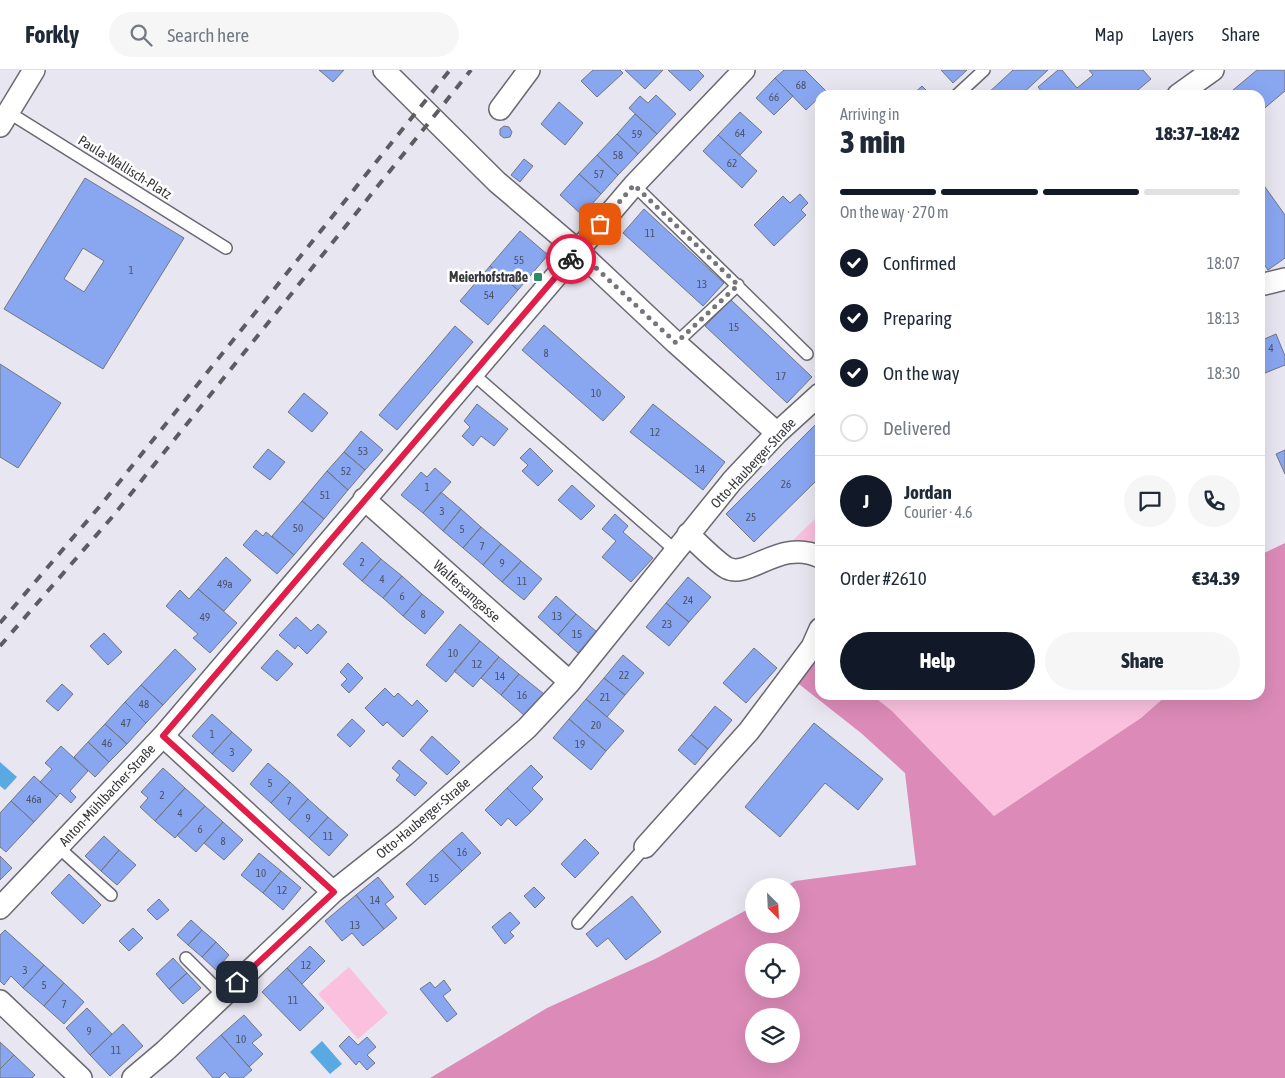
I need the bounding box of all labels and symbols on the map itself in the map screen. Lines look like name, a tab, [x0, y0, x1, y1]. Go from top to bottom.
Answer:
house number: 68	[796, 79, 806, 91]
house number: 66	[769, 91, 779, 103]
house number: 64	[735, 127, 745, 139]
house number: 59	[632, 128, 642, 140]
street label: Paula-Wallisch-Platz	[75, 132, 175, 202]
house number: 58	[613, 149, 623, 161]
house number: 62	[727, 157, 737, 169]
house number: 57	[594, 168, 604, 180]
pin	[579, 203, 621, 245]
house number: 11	[645, 227, 655, 239]
courier	[546, 234, 596, 284]
house number: 55	[514, 254, 524, 266]
house number: 1	[128, 264, 134, 276]
place label: Meierhofstraße	[449, 269, 528, 285]
marker: Meierhofstraße	[532, 271, 544, 283]
house number: 13	[697, 278, 707, 290]
house number: 54	[484, 289, 494, 301]
house number: 15	[729, 321, 739, 333]
house number: 4	[1268, 342, 1274, 354]
house number: 8	[543, 347, 549, 359]
house number: 17	[776, 370, 786, 382]
house number: 10	[591, 387, 601, 399]
street label: Otto-Hauberger-Straße	[707, 415, 799, 511]
house number: 12	[650, 426, 660, 438]
house number: 53	[358, 445, 368, 457]
house number: 14	[695, 463, 705, 475]
house number: 52	[341, 465, 351, 477]
house number: 26	[781, 478, 791, 490]
house number: 1	[424, 481, 430, 493]
house number: 51	[320, 489, 330, 501]
house number: 3	[439, 505, 445, 517]
house number: 25	[746, 511, 756, 523]
house number: 50	[293, 522, 303, 534]
house number: 5	[459, 523, 465, 535]
house number: 7	[479, 540, 485, 552]
house number: 2	[359, 556, 365, 568]
street label: Walfersamgasse	[430, 557, 504, 625]
house number: 9	[499, 557, 505, 569]
house number: 4	[379, 573, 385, 585]
house number: 11	[517, 575, 527, 587]
house number: 49a	[217, 578, 233, 590]
house number: 6	[399, 590, 405, 602]
house number: 24	[683, 594, 693, 606]
house number: 8	[420, 608, 426, 620]
house number: 13	[552, 610, 562, 622]
house number: 49	[200, 611, 210, 623]
house number: 23	[662, 618, 672, 630]
house number: 15	[572, 628, 582, 640]
house number: 10	[448, 647, 458, 659]
house number: 12	[472, 658, 482, 670]
house number: 22	[619, 669, 629, 681]
house number: 14	[495, 670, 505, 682]
house number: 16	[517, 689, 527, 701]
house number: 21	[600, 691, 610, 703]
house number: 48	[139, 698, 149, 710]
house number: 47	[121, 717, 131, 729]
house number: 20	[591, 719, 601, 731]
house number: 1	[209, 728, 215, 740]
house number: 46	[102, 737, 112, 749]
house number: 19	[575, 738, 585, 750]
street label: Anton-Mühlbacher-Straße	[56, 741, 158, 849]
house number: 3	[229, 746, 235, 758]
street label: Otto-Hauberger-Straße	[373, 774, 473, 862]
house number: 5	[267, 777, 273, 789]
house number: 2	[159, 789, 165, 801]
house number: 46a	[26, 793, 42, 805]
house number: 7	[286, 795, 292, 807]
house number: 4	[177, 807, 183, 819]
house number: 9	[305, 812, 311, 824]
house number: 6	[197, 823, 203, 835]
house number: 11	[323, 830, 333, 842]
house number: 8	[220, 835, 226, 847]
house number: 16	[457, 846, 467, 858]
house number: 10	[256, 867, 266, 879]
house number: 15	[429, 872, 439, 884]
north arrow	[745, 878, 800, 932]
house number: 12	[277, 884, 287, 896]
house number: 14	[370, 894, 380, 906]
house number: 13	[350, 919, 360, 931]
house number: 12	[301, 959, 311, 971]
pin	[216, 961, 258, 1003]
house number: 3	[22, 964, 28, 976]
house number: 5	[41, 979, 47, 991]
house number: 11	[288, 994, 298, 1006]
house number: 7	[61, 998, 67, 1010]
house number: 9	[86, 1025, 92, 1037]
house number: 10	[236, 1033, 246, 1045]
house number: 11	[111, 1044, 121, 1056]

